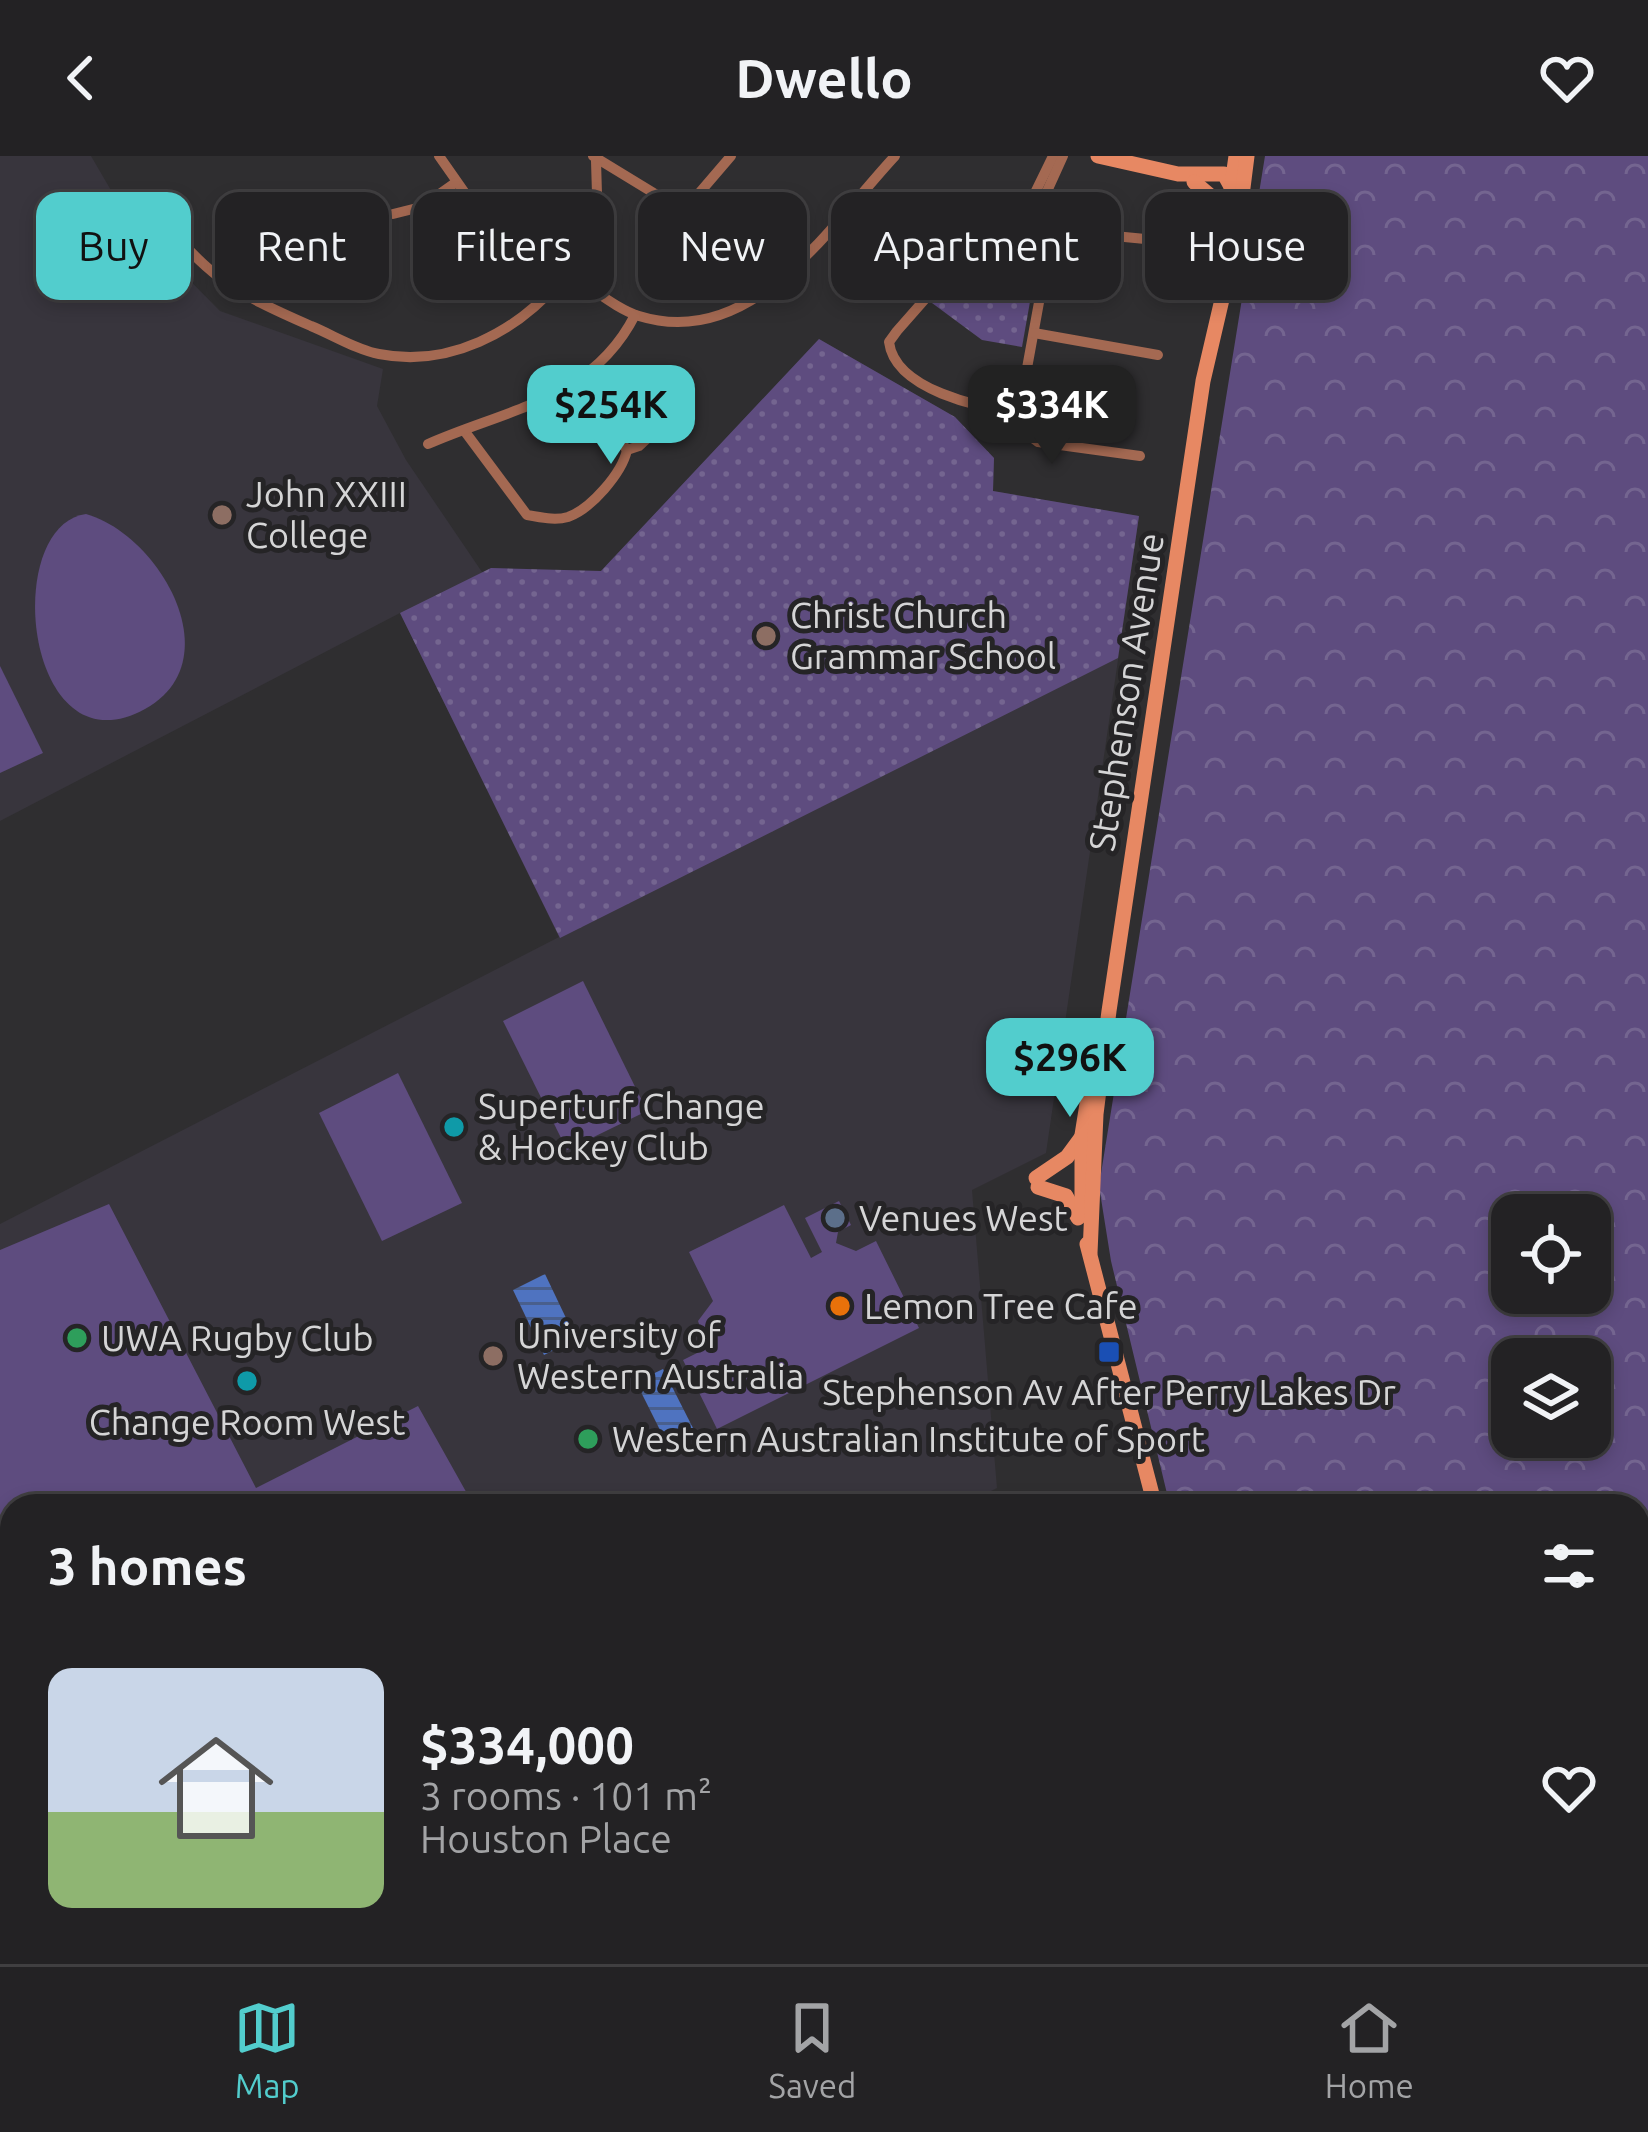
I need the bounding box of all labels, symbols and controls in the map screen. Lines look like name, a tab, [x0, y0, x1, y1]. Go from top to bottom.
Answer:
icon: back	[48, 45, 114, 111]
icon: heart	[1534, 45, 1600, 111]
text: Dwello	[735, 48, 913, 108]
chip: Buy	[36, 192, 191, 300]
chip: Rent	[215, 192, 389, 300]
chip: Filters	[413, 192, 614, 300]
chip: New	[638, 192, 807, 300]
chip: Apartment	[831, 192, 1121, 300]
chip: House	[1145, 192, 1348, 300]
pin: $254K	[527, 365, 695, 467]
pin: $334K	[968, 365, 1136, 467]
text: $254K	[554, 382, 668, 425]
text: $334K	[995, 382, 1109, 425]
place label: John XXIII College	[246, 473, 407, 555]
marker: John XXIII College	[209, 502, 235, 528]
street label: Stephenson Avenue	[1080, 530, 1171, 854]
place label: Christ Church Grammar School	[790, 594, 1056, 676]
marker: Christ Church Grammar School	[753, 623, 779, 649]
pin: $296K	[986, 1018, 1154, 1120]
text: $296K	[1013, 1035, 1127, 1078]
place label: Superturf Change & Hockey Club	[478, 1085, 765, 1167]
marker: Superturf Change & Hockey Club	[441, 1114, 467, 1140]
map controls	[1491, 1194, 1611, 1458]
button: locate	[1491, 1194, 1611, 1314]
place label: Venues West	[859, 1197, 1068, 1238]
marker: Venues West	[822, 1205, 848, 1231]
place label: Lemon Tree Cafe	[864, 1285, 1138, 1326]
marker: Lemon Tree Cafe	[827, 1293, 853, 1319]
place label: University of Western Australia	[517, 1314, 804, 1396]
place label: UWA Rugby Club	[101, 1317, 373, 1358]
marker: UWA Rugby Club	[64, 1325, 90, 1351]
button: layers	[1491, 1338, 1611, 1458]
marker: Stephenson Av After Perry Lakes Dr	[1096, 1339, 1122, 1365]
marker: University of Western Australia	[480, 1343, 506, 1369]
marker: Change Room West	[234, 1368, 260, 1394]
place label: Stephenson Av After Perry Lakes Dr	[822, 1371, 1396, 1412]
place label: Change Room West	[89, 1401, 405, 1442]
place label: Western Australian Institute of Sport	[612, 1418, 1205, 1459]
marker: Western Australian Institute of Sport	[575, 1426, 601, 1452]
icon: filters	[1536, 1533, 1602, 1599]
text: 3 homes	[48, 1537, 247, 1595]
icon: home	[144, 1716, 288, 1860]
text: $334,000	[420, 1716, 634, 1774]
icon: heart	[1536, 1755, 1602, 1821]
text: 3 rooms · 101 m²	[420, 1774, 712, 1817]
text: Houston Place	[420, 1817, 672, 1860]
tab: Map	[234, 1995, 300, 2104]
tab: Saved	[769, 1995, 856, 2104]
tab: Home	[1325, 1995, 1414, 2104]

